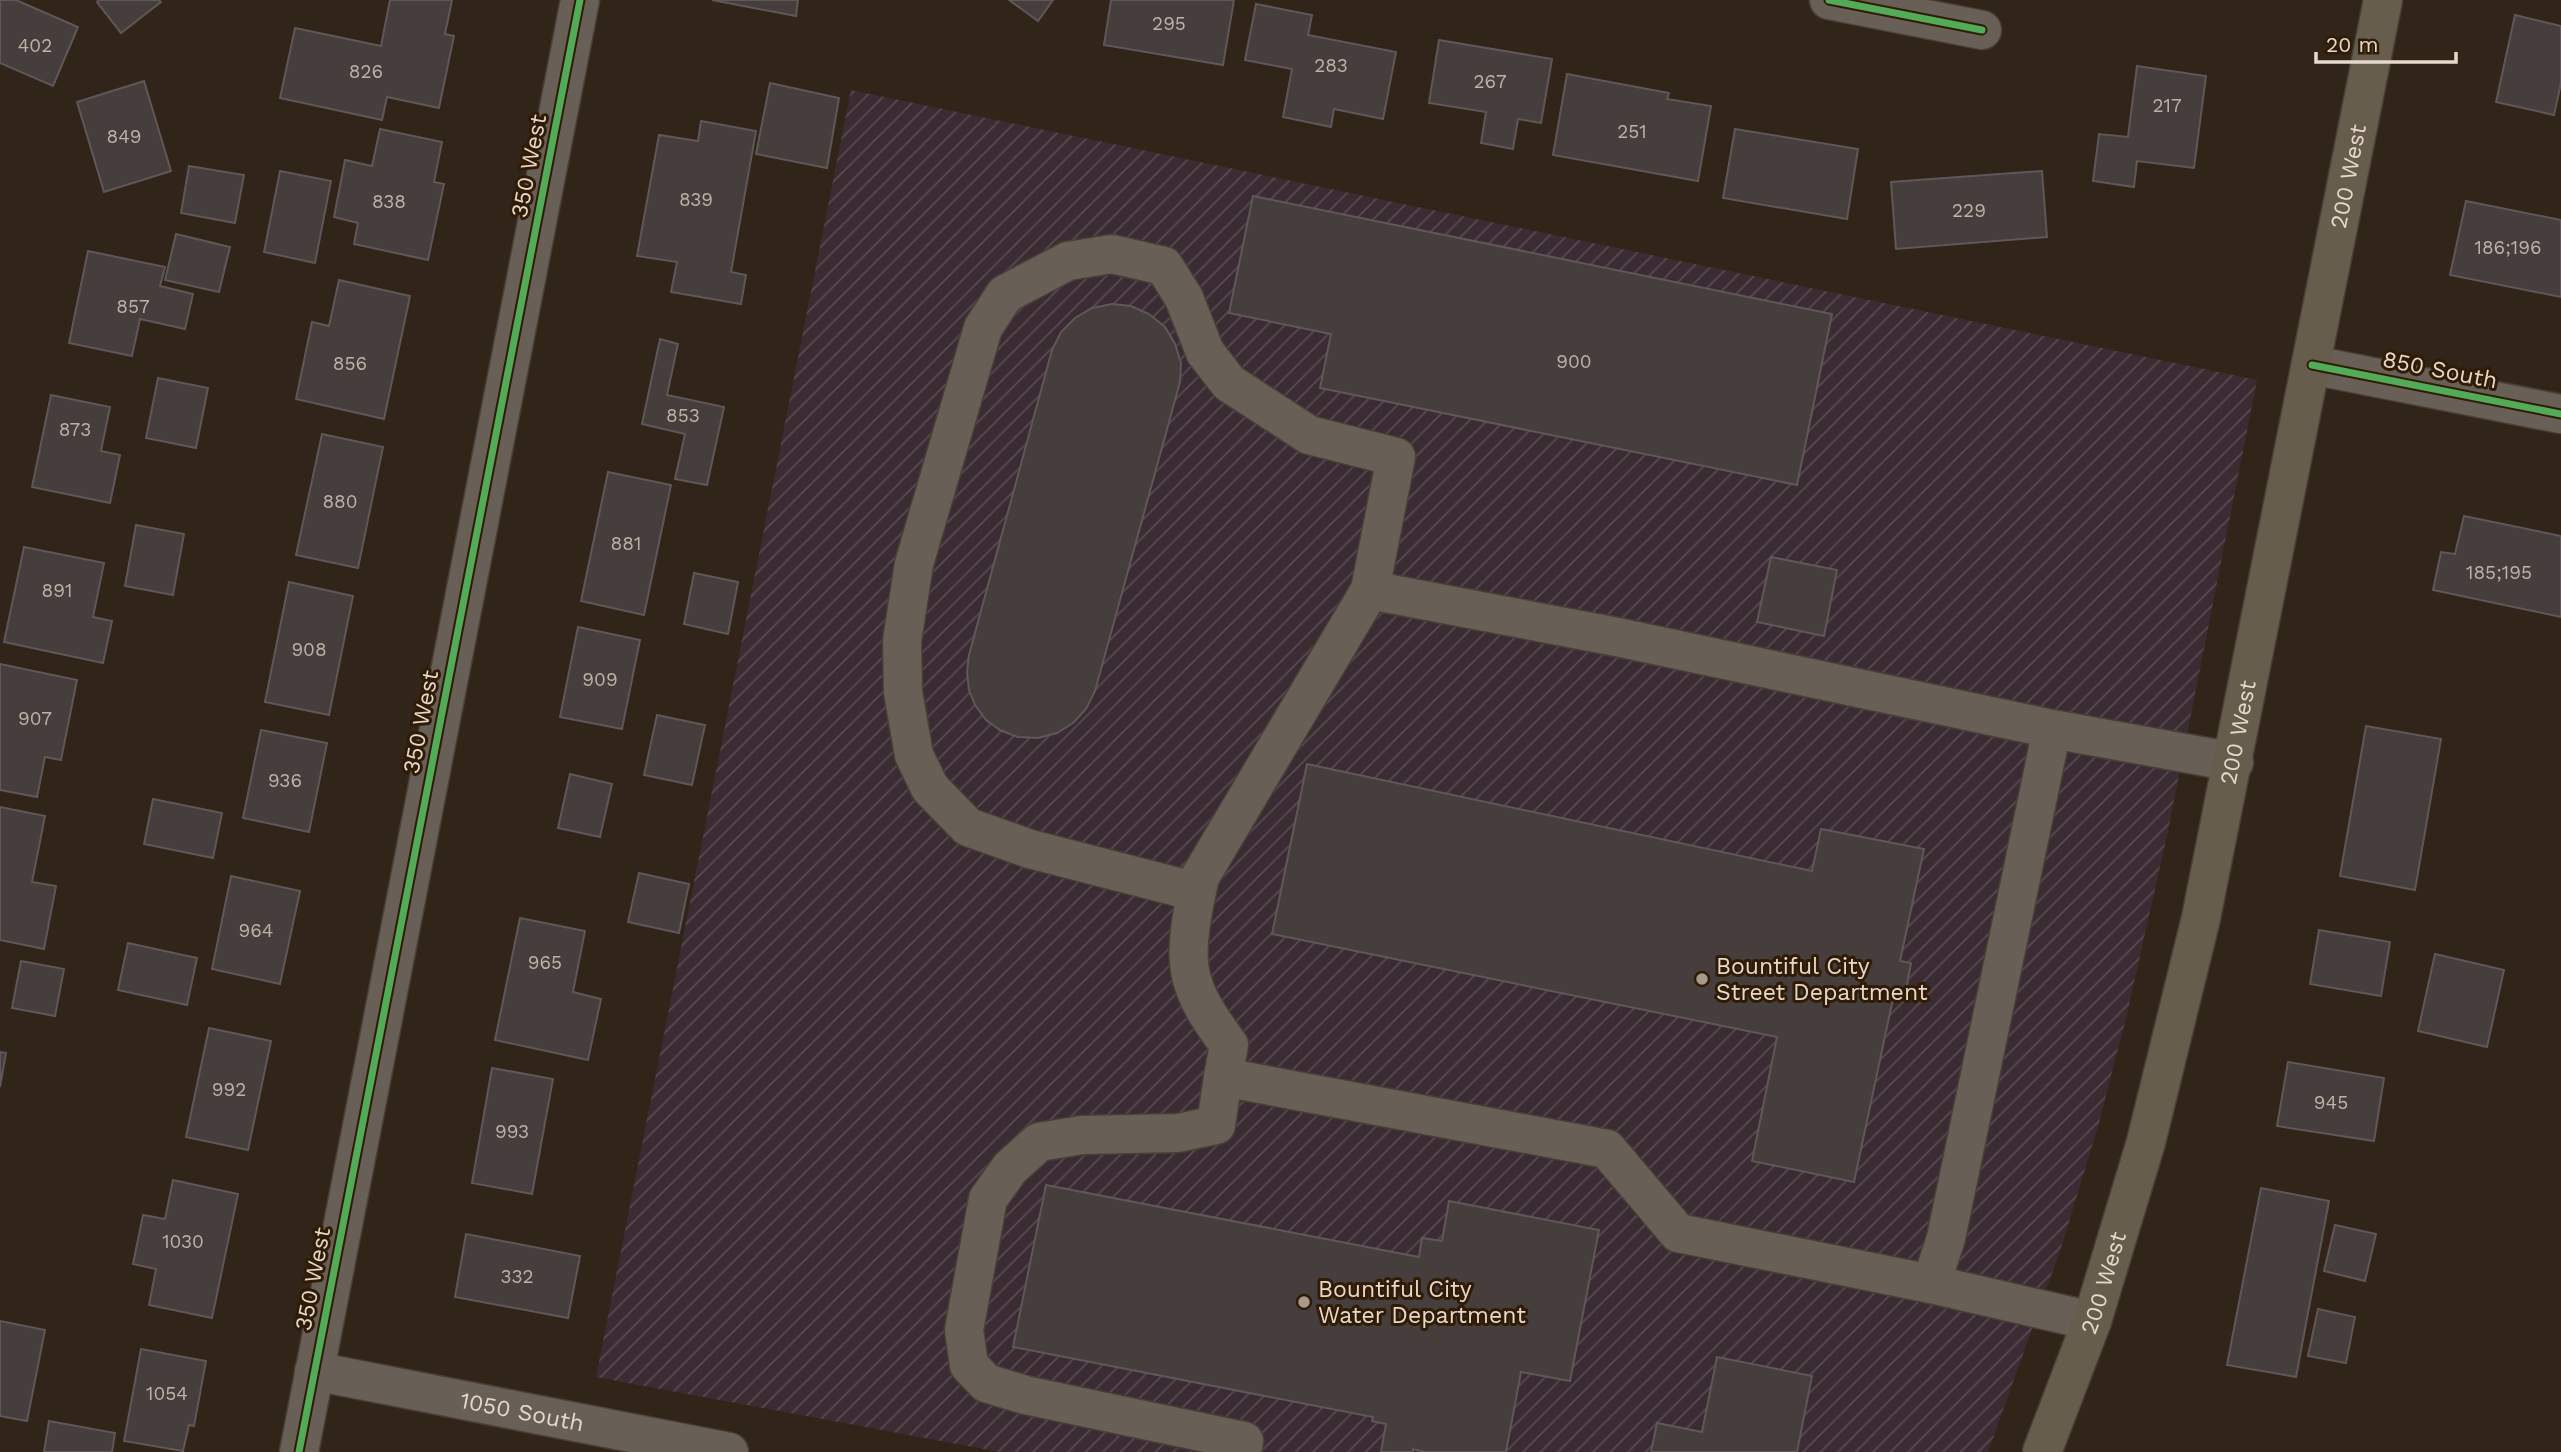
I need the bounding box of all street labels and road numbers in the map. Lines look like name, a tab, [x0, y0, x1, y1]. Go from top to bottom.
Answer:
street label: 350 West	[506, 112, 552, 220]
street label: 200 West	[2325, 121, 2372, 231]
street label: 850 South	[2380, 346, 2500, 394]
street label: 350 West	[398, 668, 444, 776]
street label: 200 West	[2214, 678, 2261, 787]
street label: 350 West	[290, 1225, 336, 1333]
street label: 200 West	[2075, 1228, 2132, 1338]
street label: 1050 South	[458, 1386, 586, 1437]

